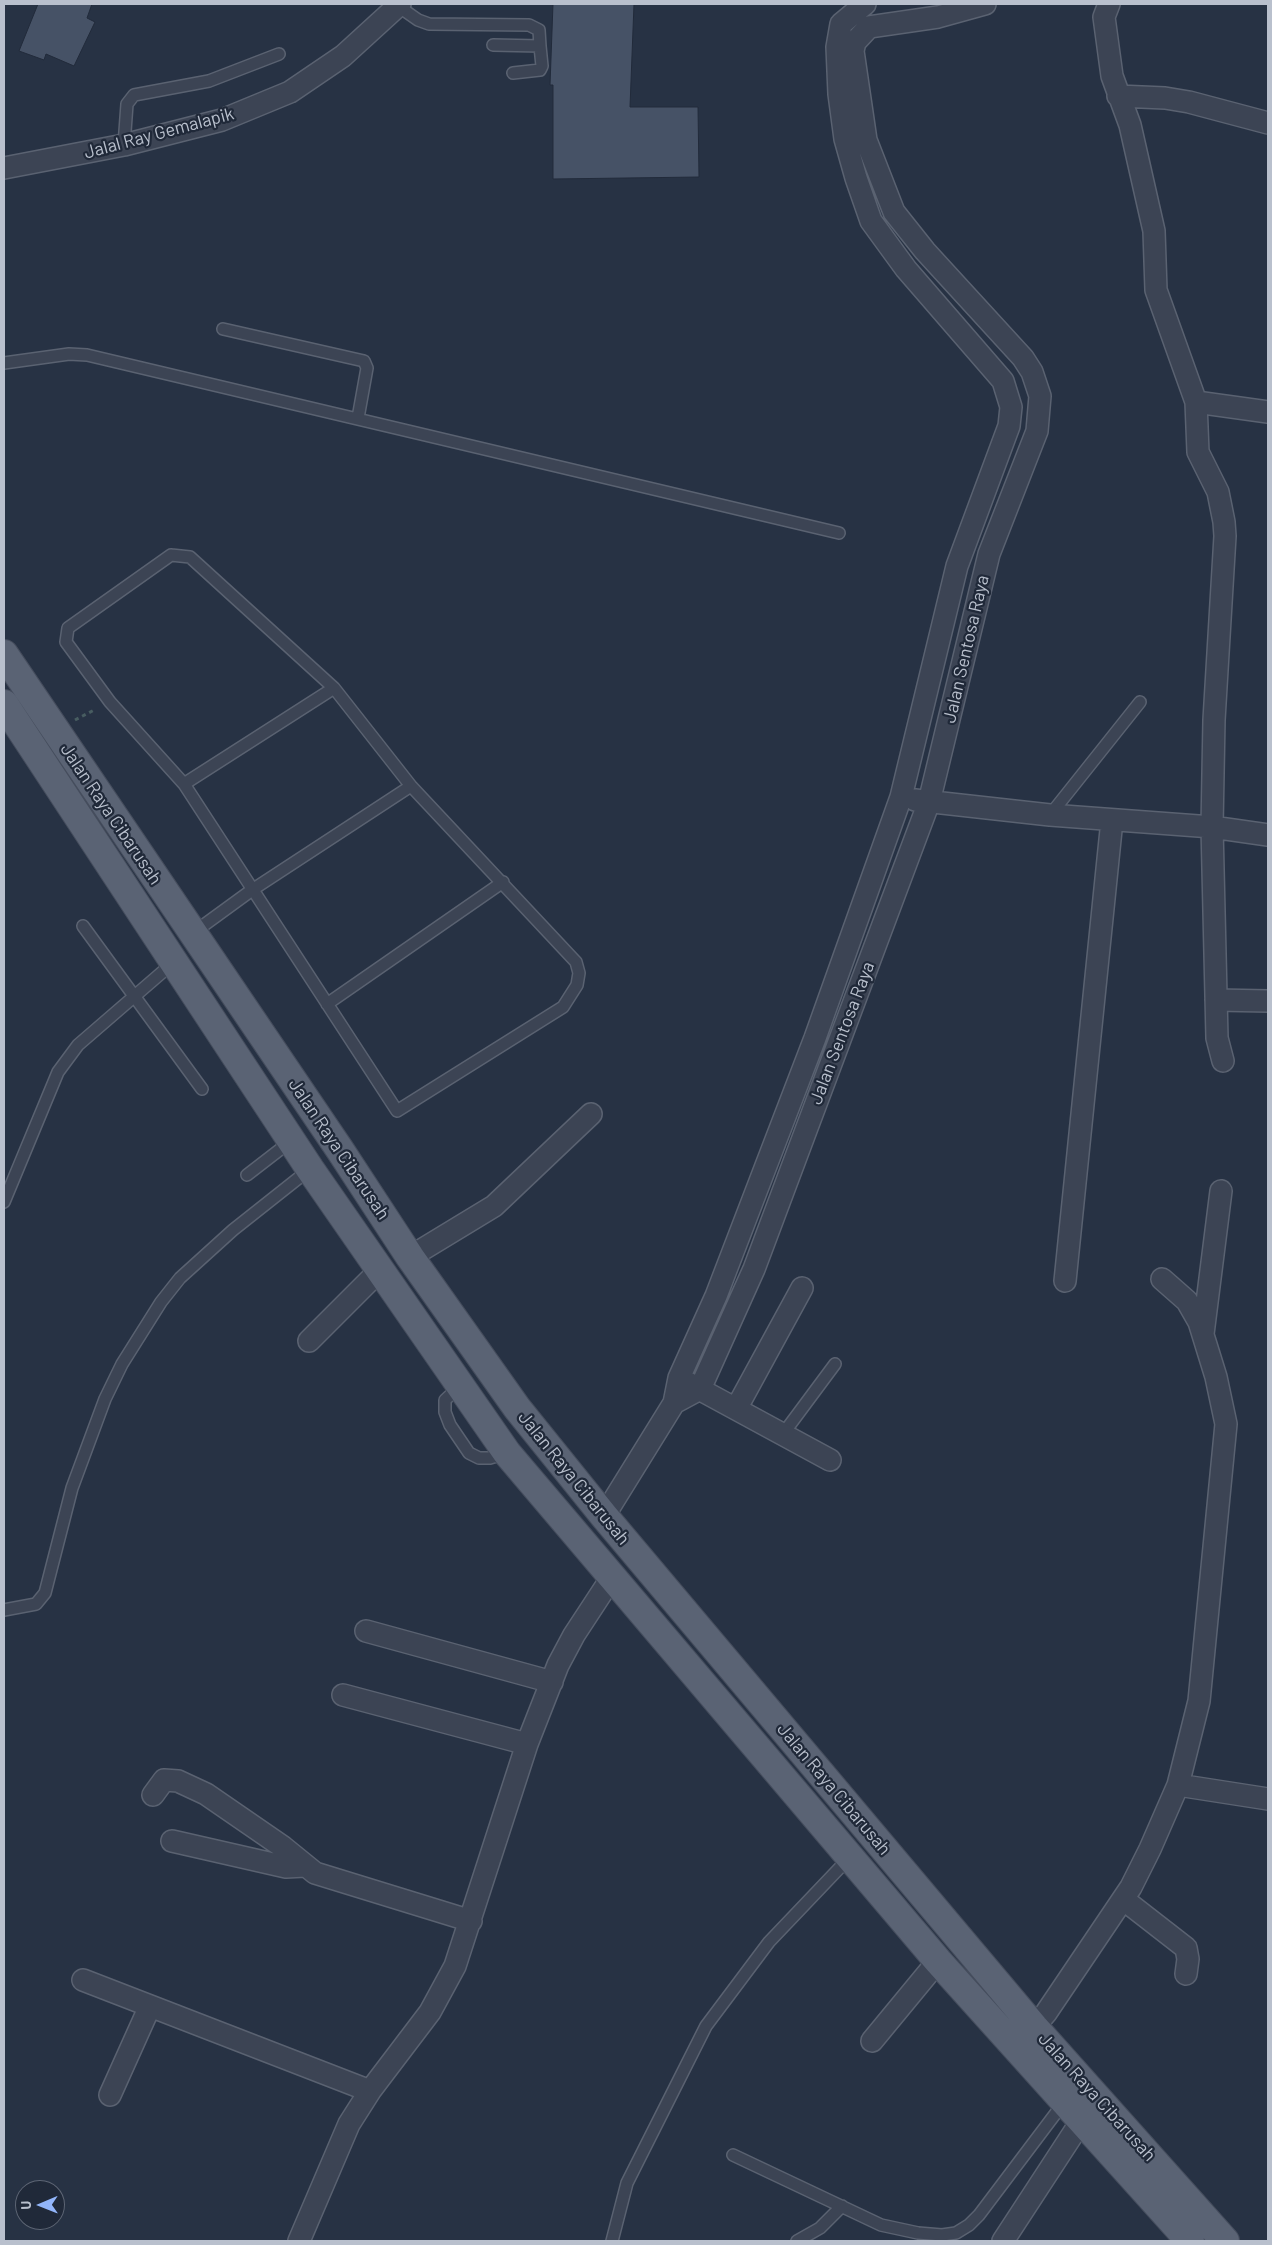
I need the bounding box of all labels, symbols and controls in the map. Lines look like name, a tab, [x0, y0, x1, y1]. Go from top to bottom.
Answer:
street label: Jalal Ray Gemalapik	[82, 103, 236, 163]
street label: Jalan Sentosa Raya	[938, 573, 994, 725]
street label: Jalan Raya Cibarusah	[56, 739, 166, 889]
street label: Jalan Sentosa Raya	[805, 959, 879, 1107]
street label: Jalan Raya Cibarusah	[284, 1074, 394, 1224]
street label: Jalan Raya Cibarusah	[514, 1407, 634, 1549]
street label: Jalan Raya Cibarusah	[773, 1719, 895, 1859]
street label: Jalan Raya Cibarusah	[1034, 2028, 1160, 2166]
north arrow	[15, 2180, 65, 2230]
text: U	[17, 2201, 34, 2210]

